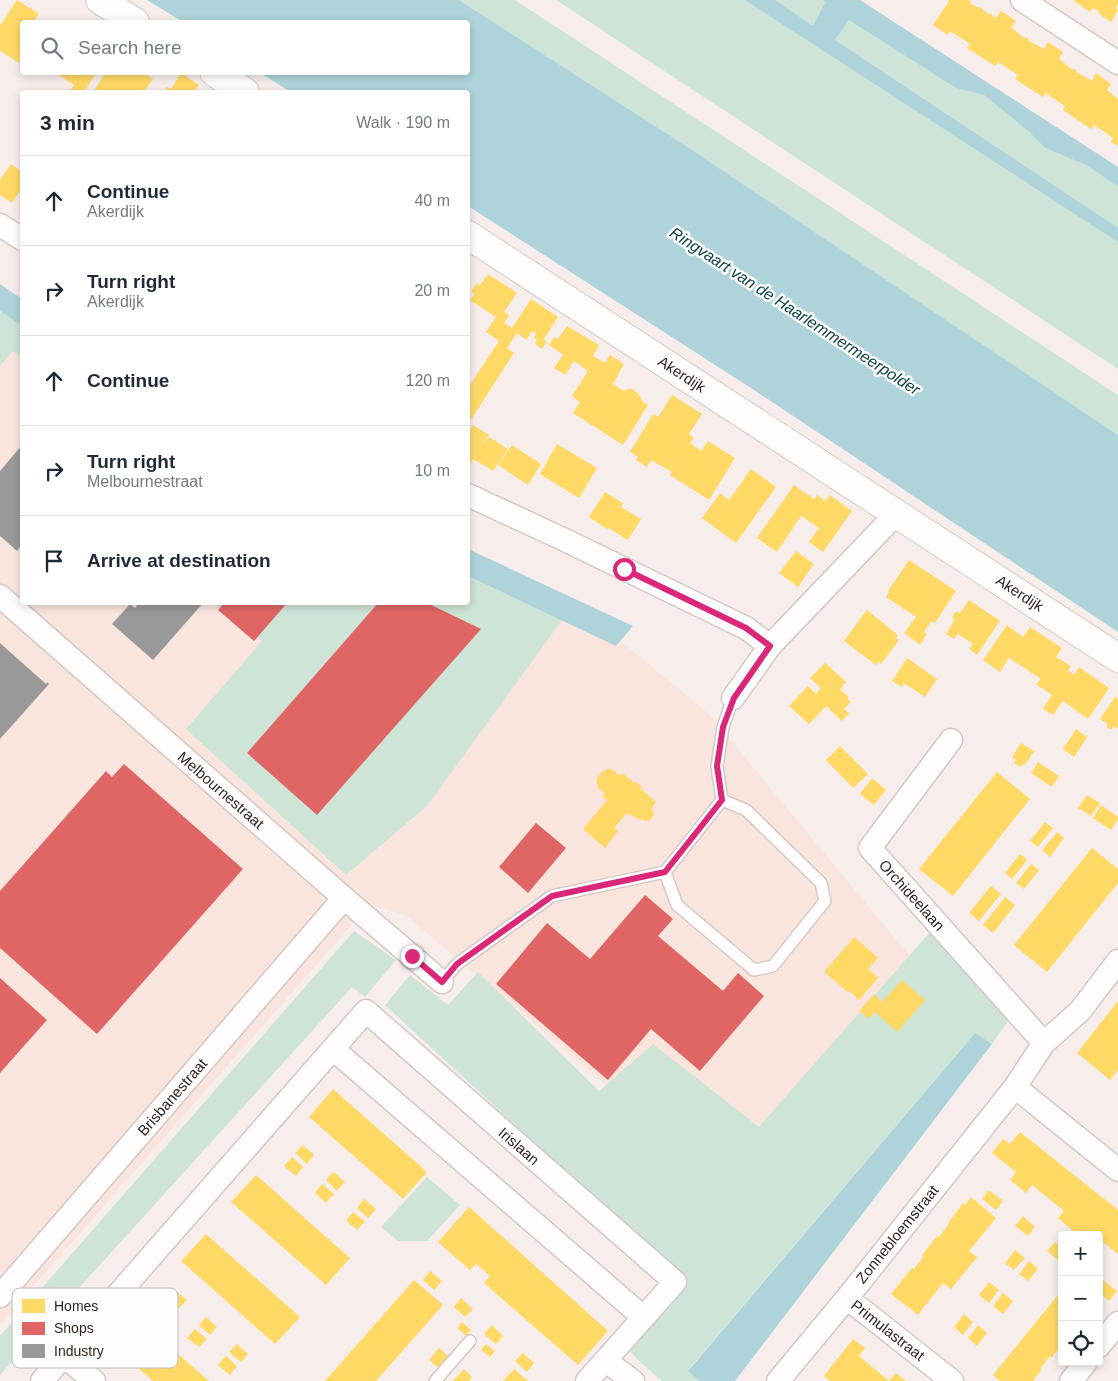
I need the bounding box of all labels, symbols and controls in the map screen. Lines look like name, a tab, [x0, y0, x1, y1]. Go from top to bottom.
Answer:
search box	[20, 20, 470, 75]
icon: search	[38, 34, 66, 62]
text: Search here	[78, 37, 182, 58]
text: 3 min	[40, 111, 95, 134]
text: Walk · 190 m	[356, 114, 450, 131]
text: Continue	[87, 181, 169, 202]
icon: ahead	[40, 187, 68, 215]
text: 40 m	[414, 192, 450, 209]
text: Akerdijk	[87, 203, 144, 220]
water label: Ringvaart van de Haarlemmermeerpolder	[667, 224, 924, 399]
text: Turn right	[87, 271, 175, 292]
icon: right	[40, 277, 68, 305]
text: 20 m	[414, 282, 450, 299]
text: Akerdijk	[87, 293, 144, 310]
street label: Akerdijk	[655, 352, 709, 396]
icon: ahead	[40, 367, 68, 395]
text: Continue	[87, 370, 169, 391]
text: 120 m	[406, 372, 450, 389]
text: Turn right	[87, 451, 175, 472]
icon: right	[40, 457, 68, 485]
text: 10 m	[414, 462, 450, 479]
text: Melbournestraat	[87, 473, 203, 490]
icon: arrive	[40, 547, 68, 575]
text: Arrive at destination	[87, 550, 271, 571]
route start	[613, 558, 636, 581]
street label: Akerdijk	[993, 571, 1047, 615]
street label: Melbournestraat	[175, 748, 268, 833]
street label: Orchideelaan	[876, 856, 948, 934]
route end	[401, 945, 424, 968]
street label: Brisbanestraat	[134, 1054, 211, 1139]
street label: Irislaan	[495, 1124, 543, 1168]
street label: Zonnebloemstraat	[852, 1181, 942, 1286]
map controls	[1058, 1231, 1103, 1366]
button: +	[1058, 1231, 1103, 1276]
button: −	[1058, 1276, 1103, 1321]
legend	[12, 1288, 178, 1368]
street label: Primulastraat	[848, 1296, 929, 1364]
text: Homes	[54, 1298, 98, 1314]
text: Shops	[54, 1320, 94, 1336]
button: locate	[1058, 1321, 1103, 1366]
text: Industry	[54, 1343, 104, 1359]

